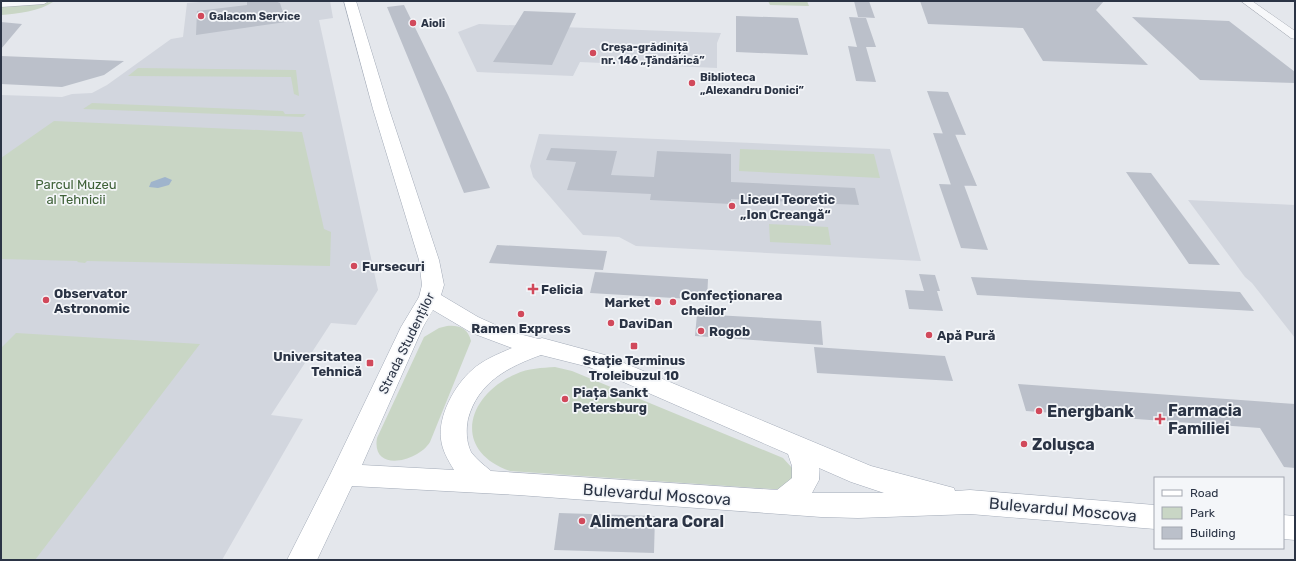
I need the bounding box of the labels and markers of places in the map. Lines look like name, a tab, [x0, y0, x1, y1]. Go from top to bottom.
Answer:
place label: Galacom Service	[209, 10, 301, 23]
marker: Galacom Service	[196, 11, 206, 21]
place label: Aioli	[421, 17, 445, 30]
marker: Aioli	[408, 18, 418, 28]
place label: Creșa-grădiniță nr. 146 „Țăndărică”	[601, 41, 705, 67]
marker: Creșa-grădiniță nr. 146 „Țăndărică”	[588, 48, 598, 58]
place label: Biblioteca „Alexandru Donici”	[700, 71, 805, 97]
marker: Biblioteca „Alexandru Donici”	[687, 78, 697, 88]
place label: Liceul Teoretic „Ion Creangă“	[740, 192, 835, 222]
marker: Liceul Teoretic „Ion Creangă“	[727, 201, 737, 211]
place label: Fursecuri	[362, 259, 425, 274]
marker: Fursecuri	[349, 261, 359, 271]
place label: Felicia	[541, 282, 583, 297]
marker: Felicia	[528, 284, 538, 294]
place label: Observator Astronomic	[54, 286, 130, 316]
place label: Confecționarea cheilor	[681, 288, 782, 318]
marker: Observator Astronomic	[41, 295, 51, 305]
place label: Market	[605, 295, 650, 310]
marker: Market	[653, 297, 663, 307]
marker: Confecționarea cheilor	[668, 297, 678, 307]
marker: Ramen Express	[516, 309, 526, 319]
place label: DaviDan	[619, 316, 673, 331]
marker: DaviDan	[606, 318, 616, 328]
place label: Ramen Express	[471, 321, 571, 336]
place label: Rogob	[709, 324, 750, 339]
marker: Rogob	[696, 326, 706, 336]
place label: Apă Pură	[937, 328, 996, 343]
marker: Apă Pură	[924, 330, 934, 340]
marker: Stație Terminus Troleibuzul 10	[629, 341, 639, 351]
place label: Universitatea Tehnică	[273, 349, 362, 379]
place label: Stație Terminus Troleibuzul 10	[583, 353, 685, 383]
marker: Universitatea Tehnică	[365, 358, 375, 368]
place label: Piața Sankt Petersburg	[573, 385, 648, 415]
marker: Piața Sankt Petersburg	[560, 394, 570, 404]
place label: Farmacia Familiei	[1168, 401, 1242, 438]
place label: Energbank	[1047, 402, 1134, 421]
marker: Energbank	[1034, 406, 1044, 416]
marker: Farmacia Familiei	[1155, 414, 1165, 424]
place label: Zolușca	[1032, 435, 1095, 454]
marker: Zolușca	[1019, 439, 1029, 449]
place label: Alimentara Coral	[590, 512, 724, 531]
marker: Alimentara Coral	[577, 516, 587, 526]

